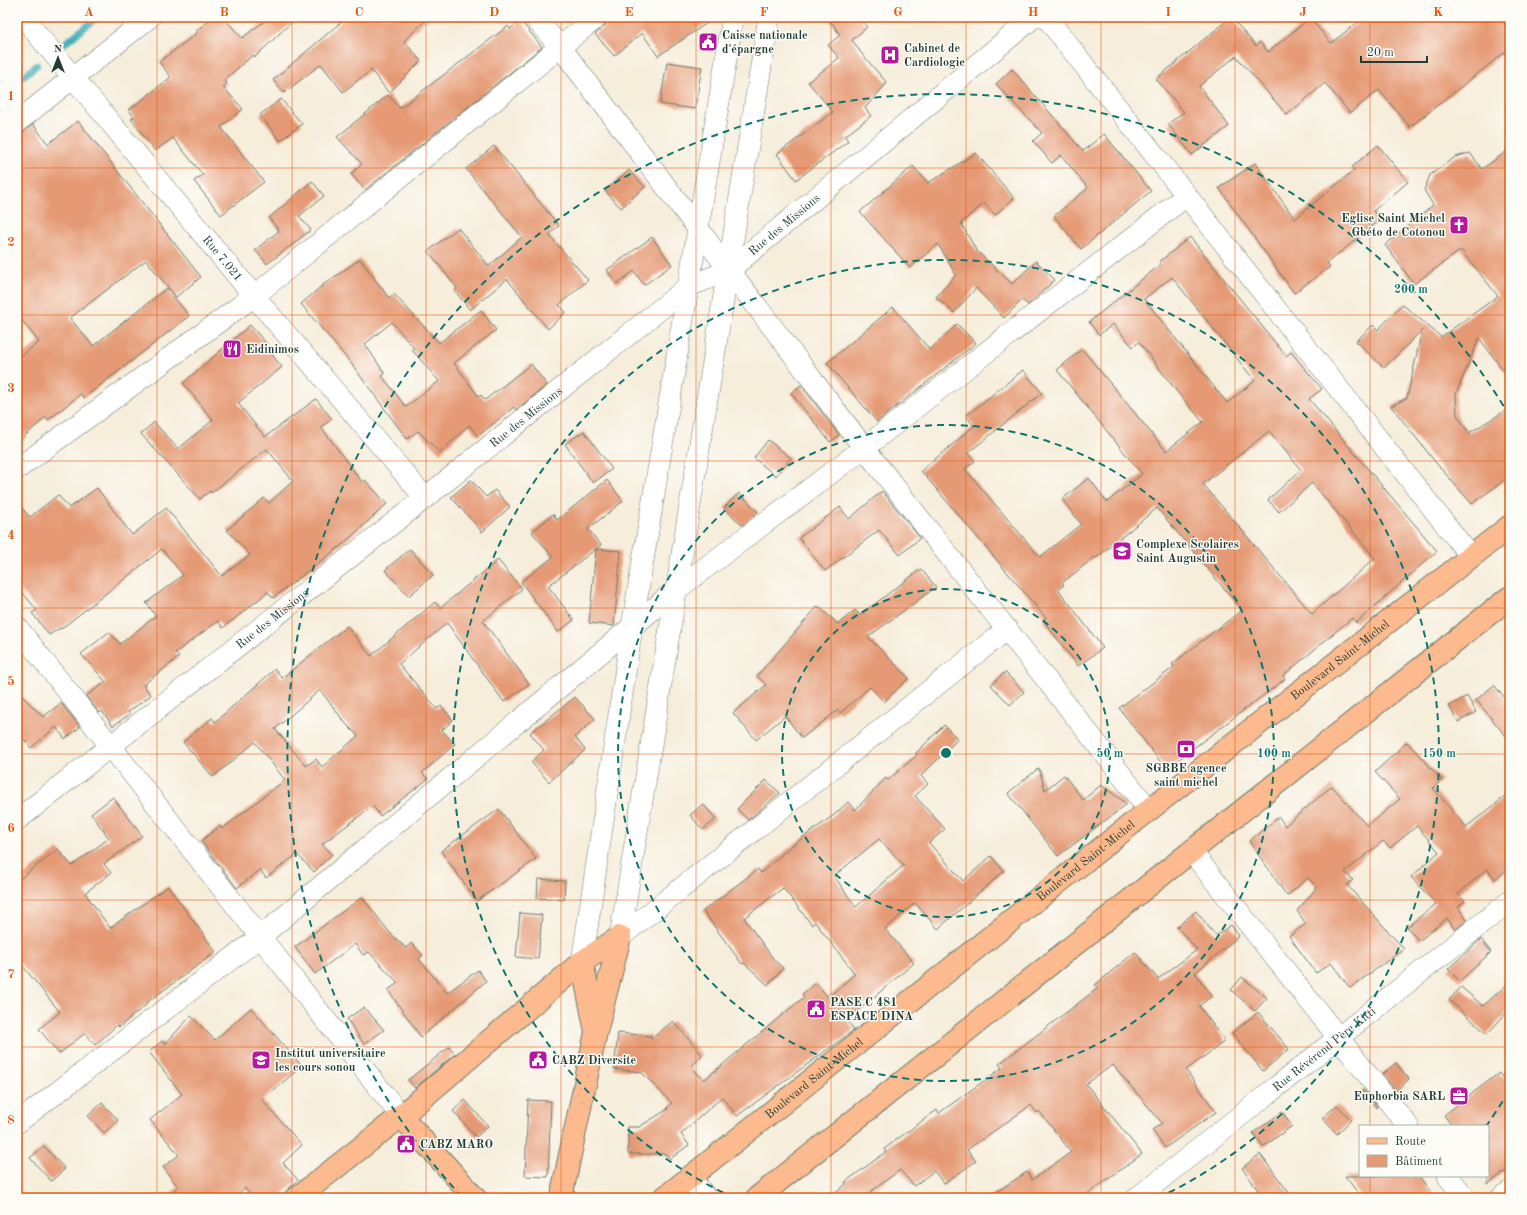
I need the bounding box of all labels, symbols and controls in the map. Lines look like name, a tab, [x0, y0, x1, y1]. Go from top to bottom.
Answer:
text: A	[84, 6, 94, 19]
text: B	[219, 6, 229, 19]
text: C	[355, 6, 363, 19]
text: D	[489, 6, 499, 19]
text: E	[625, 6, 634, 19]
text: F	[760, 6, 769, 19]
text: G	[893, 6, 903, 19]
text: H	[1028, 6, 1039, 19]
text: I	[1165, 6, 1171, 19]
text: J	[1299, 6, 1307, 19]
text: K	[1433, 6, 1443, 19]
place label: Caisse nationale d'épargne	[722, 30, 808, 56]
public building icon: Caisse nationale d'épargne	[697, 31, 719, 53]
north arrow	[38, 38, 78, 78]
scale bar	[1361, 38, 1427, 64]
place label: Cabinet de Cardiologie	[904, 43, 965, 69]
text: N	[54, 44, 63, 55]
hospital icon: Cabinet de Cardiologie	[879, 44, 901, 66]
text: 20 m	[1367, 47, 1394, 59]
text: 1	[7, 90, 15, 103]
street label: Rue des Missions	[747, 192, 823, 258]
place label: Eglise Saint Michel Gbéto de Cotonou	[1341, 213, 1445, 239]
church icon: Eglise Saint Michel Gbéto de Cotonou	[1448, 214, 1470, 236]
street label: Rue 7.021	[200, 234, 244, 284]
text: 2	[7, 236, 15, 249]
text: 200 m	[1394, 284, 1428, 296]
restaurant icon: Eidinimos	[221, 338, 243, 360]
place label: Eidinimos	[246, 344, 299, 356]
text: 3	[7, 382, 15, 395]
street label: Rue des Missions	[488, 385, 565, 450]
text: 4	[7, 529, 15, 542]
place label: Complexe Scolaires Saint Augustin	[1136, 539, 1239, 565]
school or university icon: Complexe Scolaires Saint Augustin	[1111, 540, 1133, 562]
street label: Rue des Missions	[234, 587, 311, 652]
street label: Boulevard Saint-Michel	[1289, 618, 1392, 703]
text: 5	[7, 675, 15, 688]
bank icon: SGBBE agence saint michel	[1175, 738, 1197, 760]
centre of rings	[939, 746, 953, 760]
text: 50 m	[1097, 747, 1124, 760]
text: 150 m	[1422, 747, 1456, 760]
text: 100 m	[1257, 748, 1291, 760]
place label: SGBBE agence saint michel	[1145, 763, 1227, 789]
street label: Boulevard Saint-Michel	[1035, 819, 1138, 904]
text: 6	[7, 822, 15, 835]
text: 7	[7, 968, 15, 981]
place label: PASE C 481 ESPACE DINA	[830, 997, 913, 1023]
public building icon: PASE C 481 ESPACE DINA	[805, 998, 827, 1020]
street label: Rue Révérend Père Kitti	[1271, 1006, 1378, 1094]
street label: Boulevard Saint-Michel	[763, 1036, 866, 1121]
place label: Institut universitaire les cours sonou	[275, 1048, 386, 1074]
school or university icon: Institut universitaire les cours sonou	[250, 1049, 272, 1071]
public building icon: CABZ Diversite	[527, 1049, 549, 1071]
place label: CABZ Diversite	[552, 1055, 637, 1067]
office icon: Euphorbia SARL	[1448, 1085, 1470, 1107]
place label: Euphorbia SARL	[1354, 1091, 1445, 1103]
text: 8	[7, 1114, 15, 1127]
legend	[1359, 1125, 1489, 1177]
public building icon: CABZ MARO	[395, 1133, 417, 1155]
text: Route	[1395, 1136, 1426, 1148]
place label: CABZ MARO	[420, 1139, 493, 1151]
text: Bâtiment	[1395, 1156, 1442, 1168]

